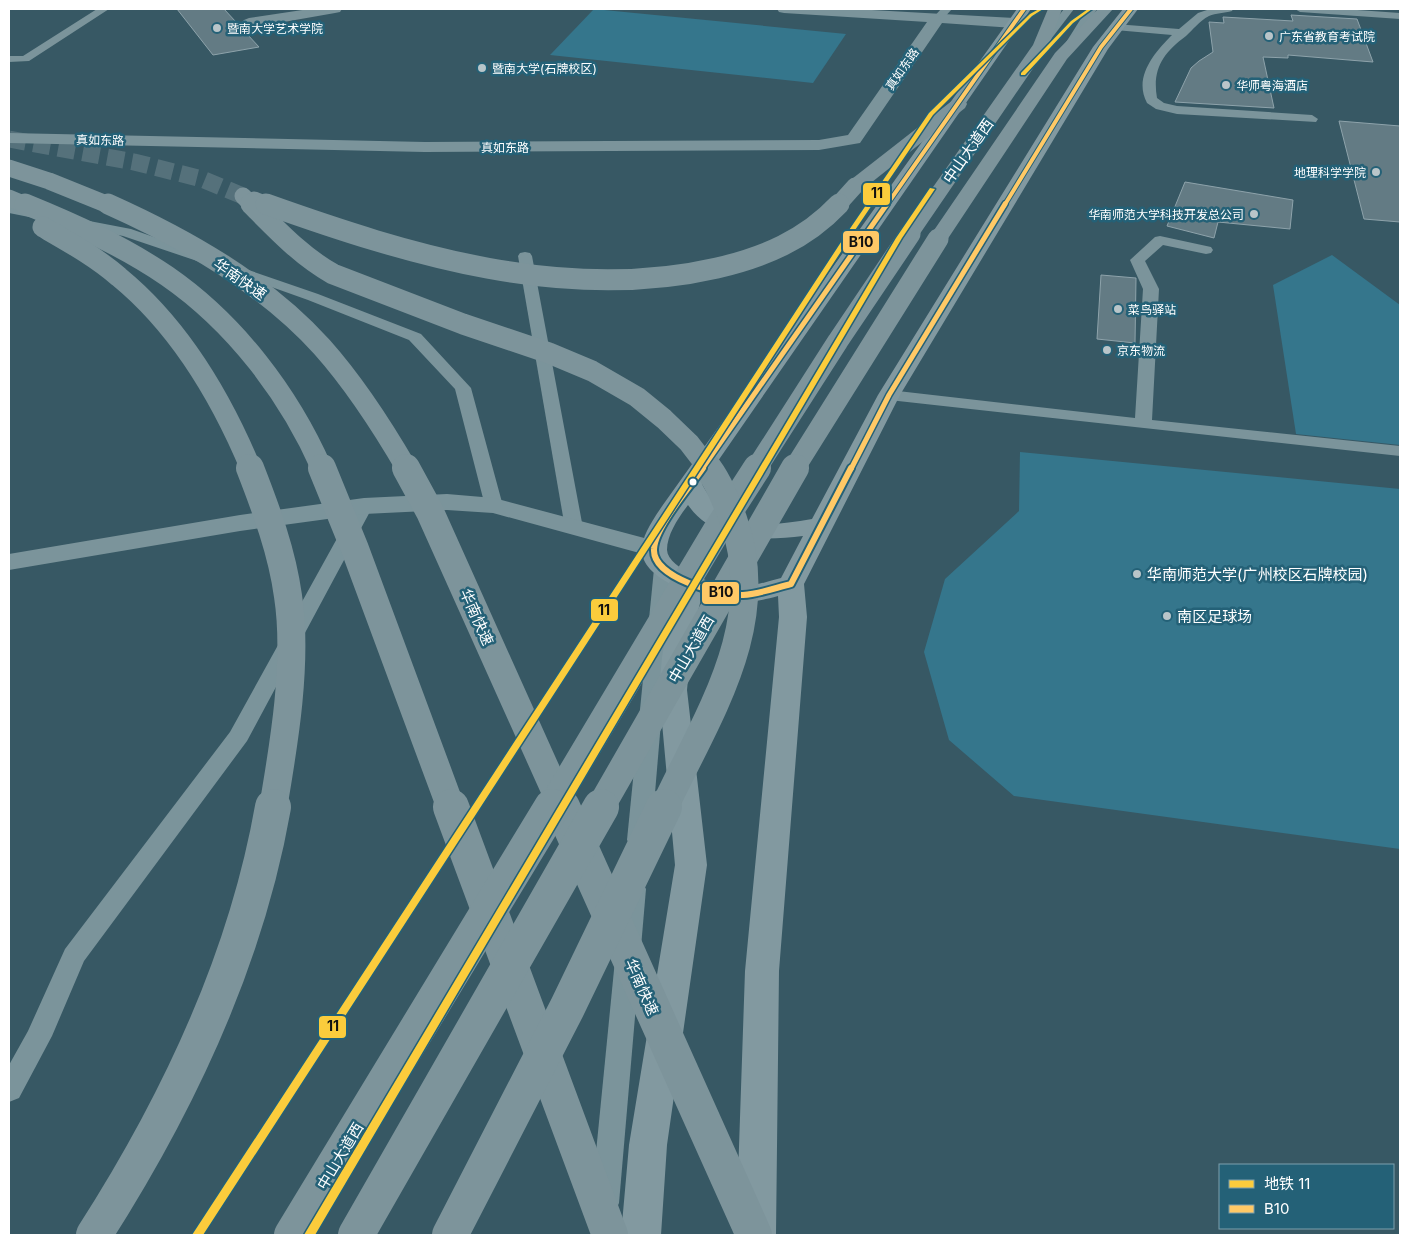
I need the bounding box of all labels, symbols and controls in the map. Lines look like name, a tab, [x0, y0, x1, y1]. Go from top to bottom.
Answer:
place label: 暨南大学艺术学院	[227, 21, 323, 36]
marker: 暨南大学艺术学院	[211, 22, 223, 34]
place label: 广东省教育考试院	[1279, 29, 1375, 44]
marker: 广东省教育考试院	[1263, 30, 1275, 42]
street label: 真如东路	[882, 45, 922, 93]
place label: 暨南大学(石牌校区)	[492, 61, 597, 76]
marker: 暨南大学(石牌校区)	[476, 62, 488, 74]
place label: 华师粤海酒店	[1236, 78, 1308, 93]
marker: 华师粤海酒店	[1220, 79, 1232, 91]
street label: 中山大道西	[939, 115, 997, 187]
street label: 真如东路	[76, 132, 124, 148]
street label: 真如东路	[481, 140, 529, 155]
place label: 地理科学学院	[1294, 165, 1366, 180]
marker: 地理科学学院	[1370, 166, 1382, 178]
line badge: 11	[862, 182, 891, 206]
text: 11	[871, 184, 883, 201]
place label: 华南师范大学科技开发总公司	[1088, 207, 1244, 222]
marker: 华南师范大学科技开发总公司	[1248, 208, 1260, 220]
line badge: B10	[842, 230, 880, 254]
text: B10	[849, 233, 873, 250]
street label: 华南快速	[210, 254, 270, 304]
place label: 菜鸟驿站	[1128, 302, 1176, 317]
marker: 菜鸟驿站	[1112, 303, 1124, 315]
place label: 京东物流	[1117, 343, 1165, 358]
marker: 京东物流	[1101, 344, 1113, 356]
unlabelled marker	[688, 477, 698, 487]
place label: 华南师范大学(广州校区石牌校园)	[1147, 565, 1368, 584]
marker: 华南师范大学(广州校区石牌校园)	[1131, 568, 1143, 580]
line badge: B10	[701, 581, 740, 605]
text: B10	[709, 583, 733, 600]
street label: 华南快速	[456, 586, 498, 648]
line badge: 11	[590, 598, 619, 622]
text: 11	[598, 601, 610, 618]
place label: 南区足球场	[1177, 607, 1252, 626]
marker: 南区足球场	[1161, 610, 1173, 622]
street label: 中山大道西	[664, 612, 718, 686]
street label: 华南快速	[621, 956, 663, 1018]
line badge: 11	[318, 1015, 347, 1039]
text: 11	[327, 1017, 339, 1034]
street label: 中山大道西	[313, 1119, 367, 1193]
legend	[1219, 1164, 1394, 1229]
text: 地铁 11	[1264, 1174, 1310, 1193]
text: B10	[1264, 1199, 1289, 1218]

